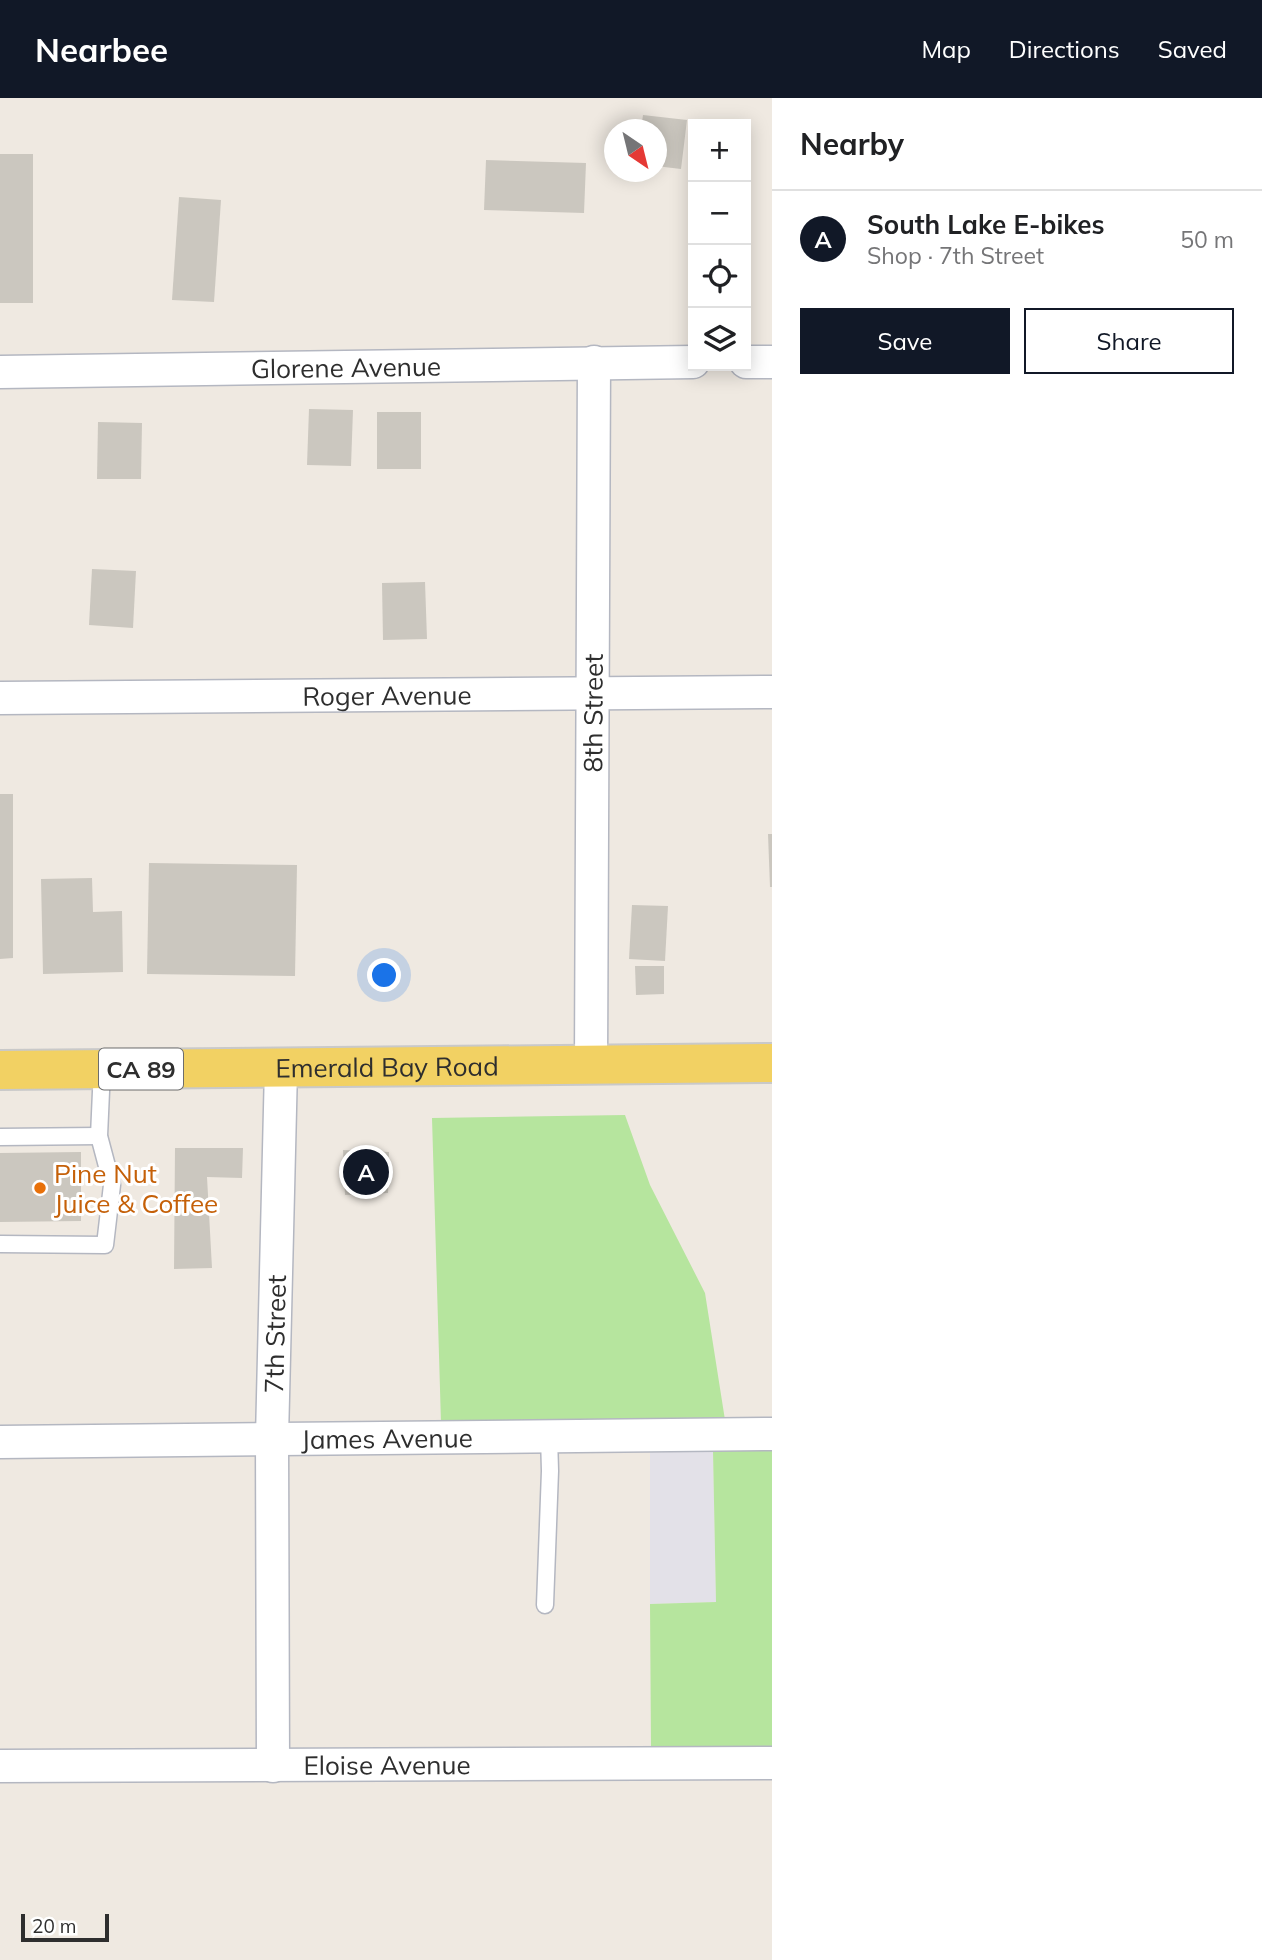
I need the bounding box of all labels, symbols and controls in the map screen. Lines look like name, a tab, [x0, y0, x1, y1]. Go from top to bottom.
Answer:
text: Nearbee	[35, 29, 168, 70]
text: Map	[921, 34, 971, 64]
text: Directions	[1009, 34, 1120, 64]
text: Saved	[1158, 34, 1227, 64]
north arrow	[604, 119, 667, 182]
map controls	[688, 119, 751, 371]
button: +	[688, 119, 751, 182]
text: Nearby	[800, 125, 904, 163]
button: −	[688, 182, 751, 245]
text: South Lake E-bikes	[867, 208, 1105, 241]
text: A	[814, 225, 832, 254]
text: 50 m	[1180, 225, 1234, 254]
text: Shop · 7th Street	[867, 241, 1044, 270]
button: locate	[688, 245, 751, 308]
button: layers	[688, 308, 751, 371]
button: Save	[800, 308, 1010, 374]
button: Share	[1024, 308, 1234, 374]
street label: Glorene Avenue	[251, 349, 441, 385]
street label: 8th Street	[576, 654, 609, 772]
street label: Roger Avenue	[302, 678, 472, 712]
your location	[367, 958, 401, 992]
road number: CA 89	[99, 1049, 183, 1090]
street label: Emerald Bay Road	[275, 1049, 499, 1084]
pin: A	[343, 1146, 389, 1198]
place label: Pine Nut Juice & Coffee	[54, 1157, 218, 1220]
marker: Pine Nut Juice & Coffee	[32, 1180, 48, 1196]
street label: 7th Street	[257, 1274, 292, 1394]
street label: James Avenue	[301, 1421, 473, 1455]
street label: Eloise Avenue	[303, 1748, 471, 1781]
scale bar	[21, 1911, 108, 1943]
text: 20 m	[32, 1914, 76, 1938]

